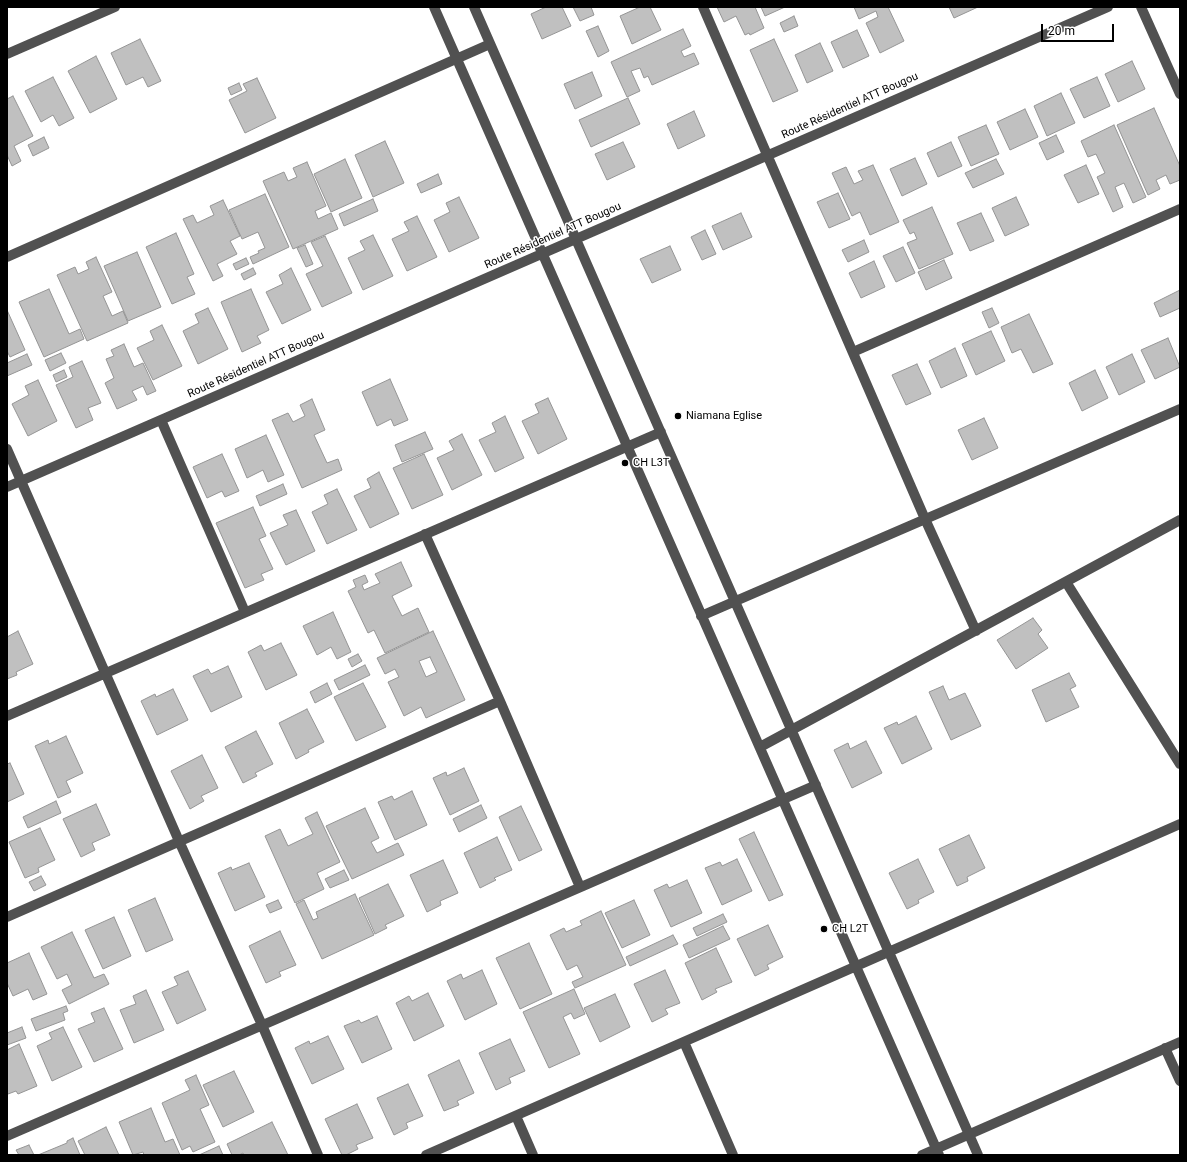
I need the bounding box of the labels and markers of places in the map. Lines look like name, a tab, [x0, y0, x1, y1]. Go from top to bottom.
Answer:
place label: Niamana Eglise	[686, 409, 762, 423]
marker: Niamana Eglise	[673, 411, 683, 421]
place label: CH L3T	[633, 456, 669, 470]
marker: CH L3T	[620, 458, 630, 468]
place label: CH L2T	[832, 922, 868, 936]
marker: CH L2T	[819, 924, 829, 934]

